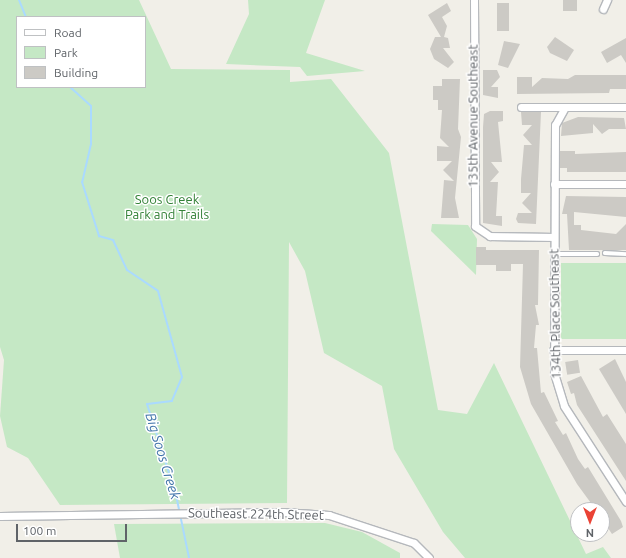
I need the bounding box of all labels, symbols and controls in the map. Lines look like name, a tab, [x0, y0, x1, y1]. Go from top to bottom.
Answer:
legend	[16, 16, 146, 88]
text: Road	[54, 26, 82, 39]
street label: 135th Avenue Southeast	[465, 44, 481, 188]
text: Park	[54, 46, 78, 59]
text: Building	[54, 66, 98, 79]
park label: Soos Creek Park and Trails	[125, 192, 209, 223]
street label: 134th Place Southeast	[546, 249, 564, 379]
water label: Big Soos Creek	[142, 411, 184, 501]
north arrow	[570, 502, 610, 542]
street label: Southeast 224th Street	[188, 505, 324, 523]
scale bar	[18, 516, 129, 542]
text: 100 m	[23, 524, 56, 537]
text: N	[586, 527, 594, 539]

